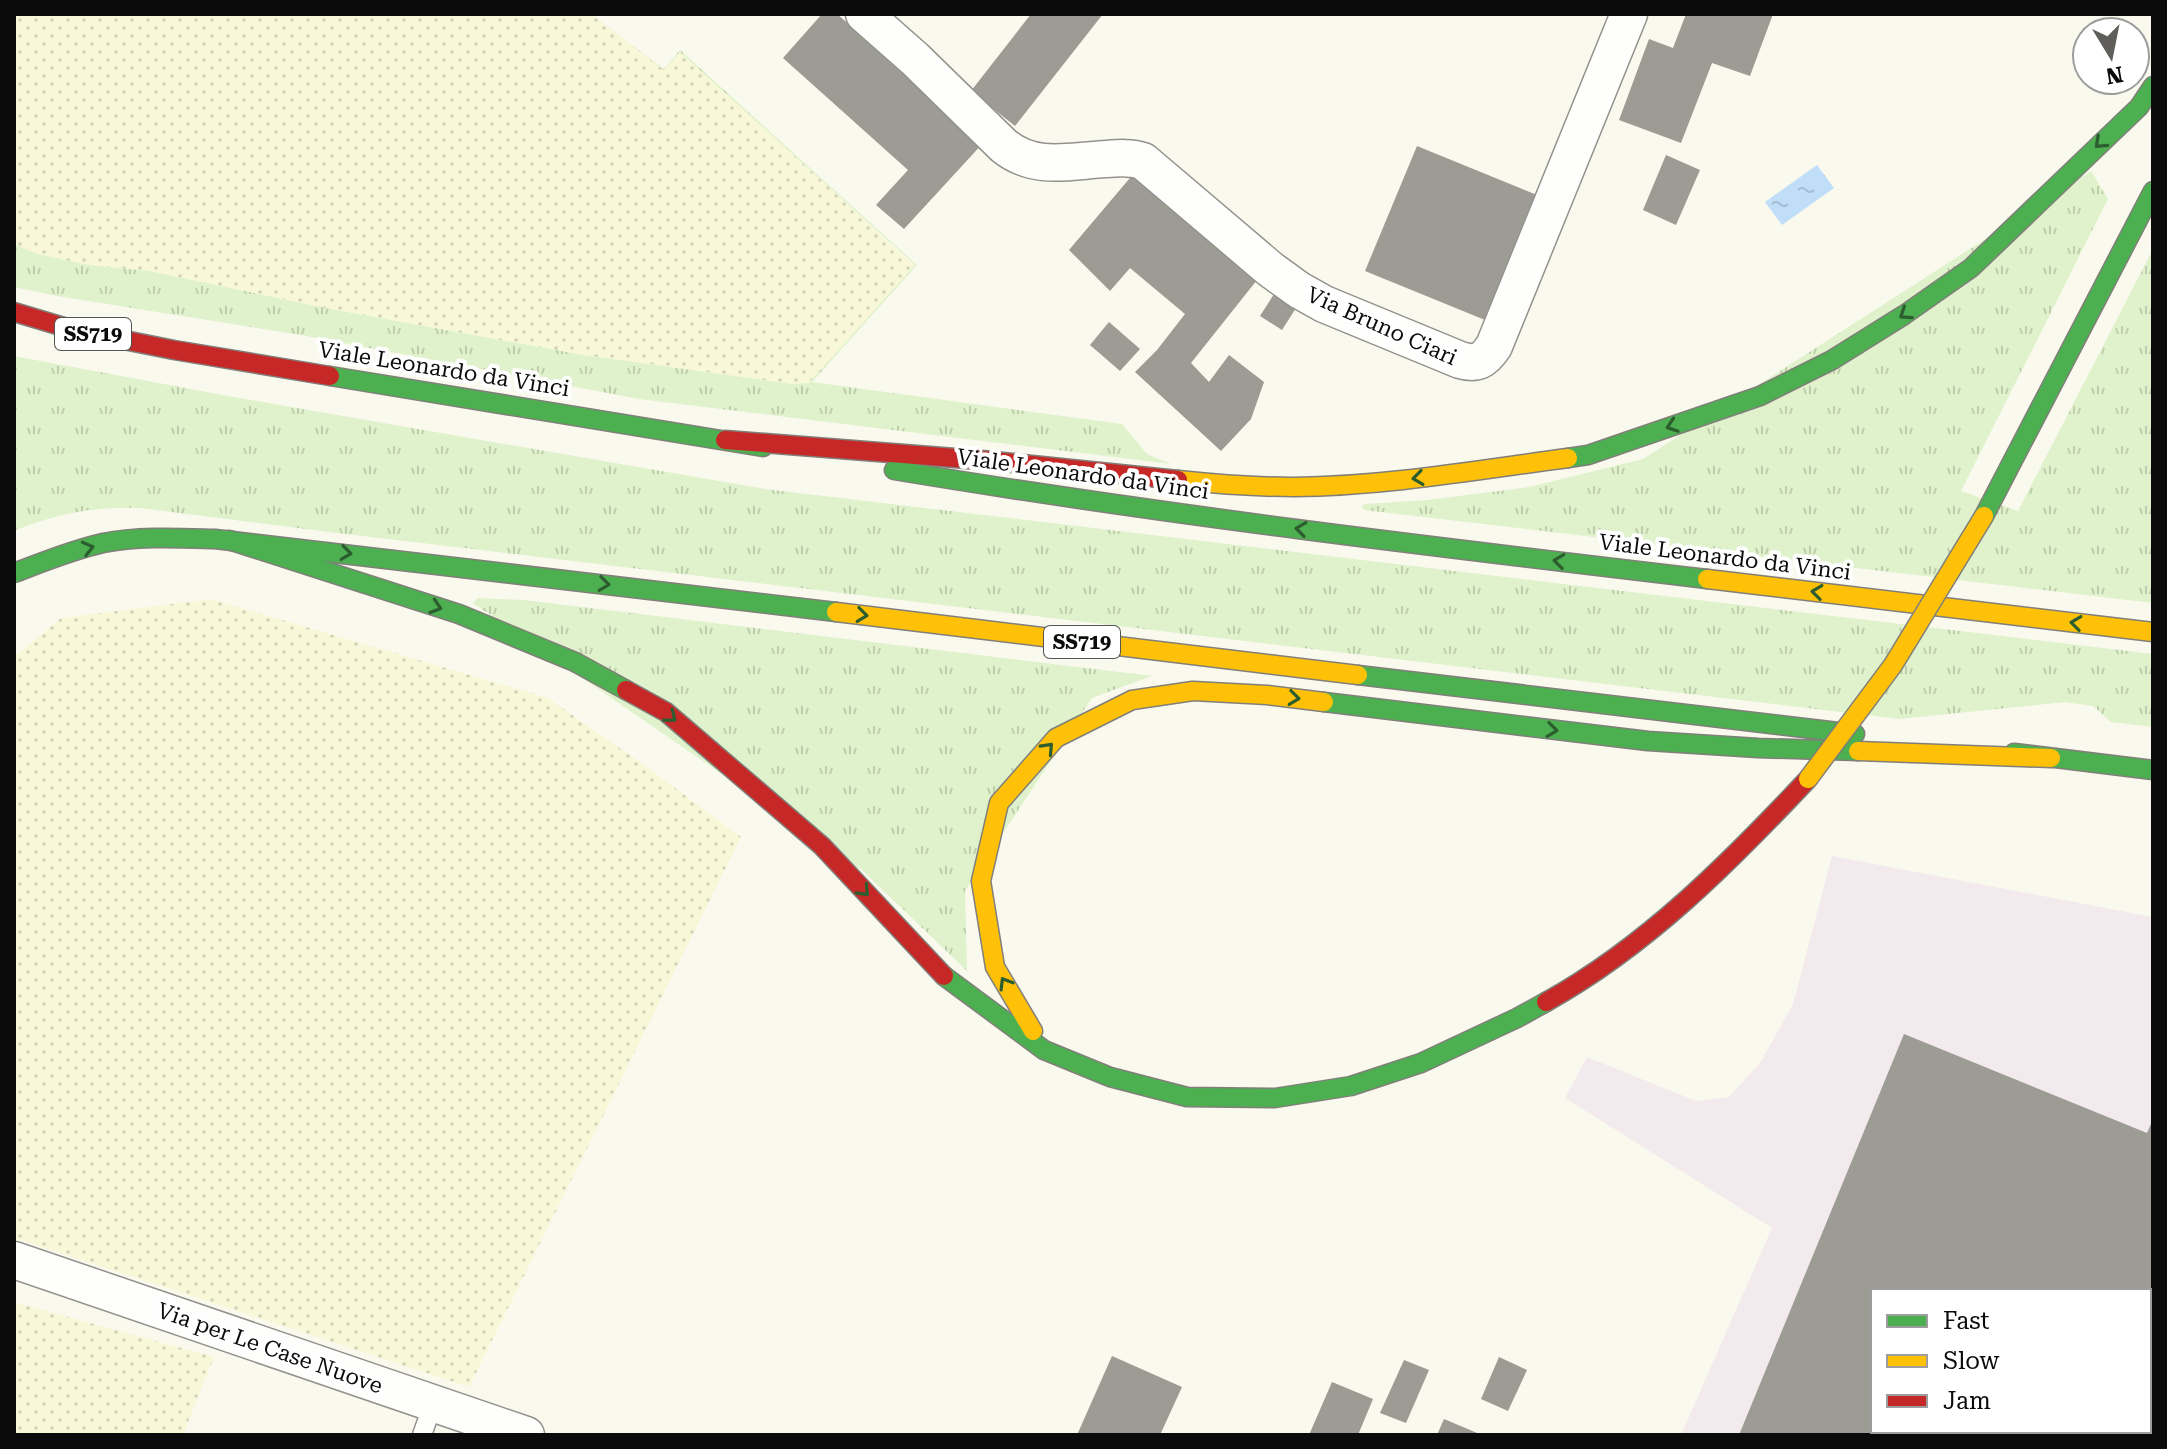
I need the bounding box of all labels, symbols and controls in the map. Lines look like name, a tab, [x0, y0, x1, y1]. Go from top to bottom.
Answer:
north arrow	[2071, 16, 2151, 96]
text: N	[2104, 61, 2125, 89]
one-way arrow	[2095, 134, 2109, 149]
street label: Via Bruno Ciari	[1303, 282, 1461, 370]
one-way arrow	[1900, 304, 1914, 319]
road number: SS719	[55, 318, 131, 350]
street label: Viale Leonardo da Vinci	[317, 337, 571, 401]
one-way arrow	[1666, 417, 1680, 433]
street label: Viale Leonardo da Vinci	[956, 444, 1210, 504]
one-way arrow	[1412, 469, 1425, 486]
one-way arrow	[1294, 521, 1308, 538]
street label: Viale Leonardo da Vinci	[1598, 529, 1852, 585]
one-way arrow	[80, 540, 94, 557]
one-way arrow	[340, 544, 353, 561]
one-way arrow	[1552, 553, 1565, 570]
one-way arrow	[597, 575, 611, 592]
one-way arrow	[1810, 584, 1824, 601]
one-way arrow	[429, 597, 443, 613]
one-way arrow	[855, 606, 869, 623]
one-way arrow	[2069, 614, 2082, 631]
road number: SS719	[1044, 626, 1120, 658]
one-way arrow	[1287, 689, 1301, 706]
one-way arrow	[662, 708, 677, 722]
one-way arrow	[1546, 721, 1559, 738]
one-way arrow	[1039, 742, 1053, 757]
one-way arrow	[854, 882, 869, 896]
one-way arrow	[999, 977, 1014, 992]
legend	[1871, 1289, 2151, 1433]
street label: Via per Le Case Nuove	[154, 1298, 386, 1398]
text: Fast	[1943, 1307, 1990, 1335]
text: Slow	[1943, 1347, 2000, 1375]
text: Jam	[1943, 1387, 1991, 1415]

